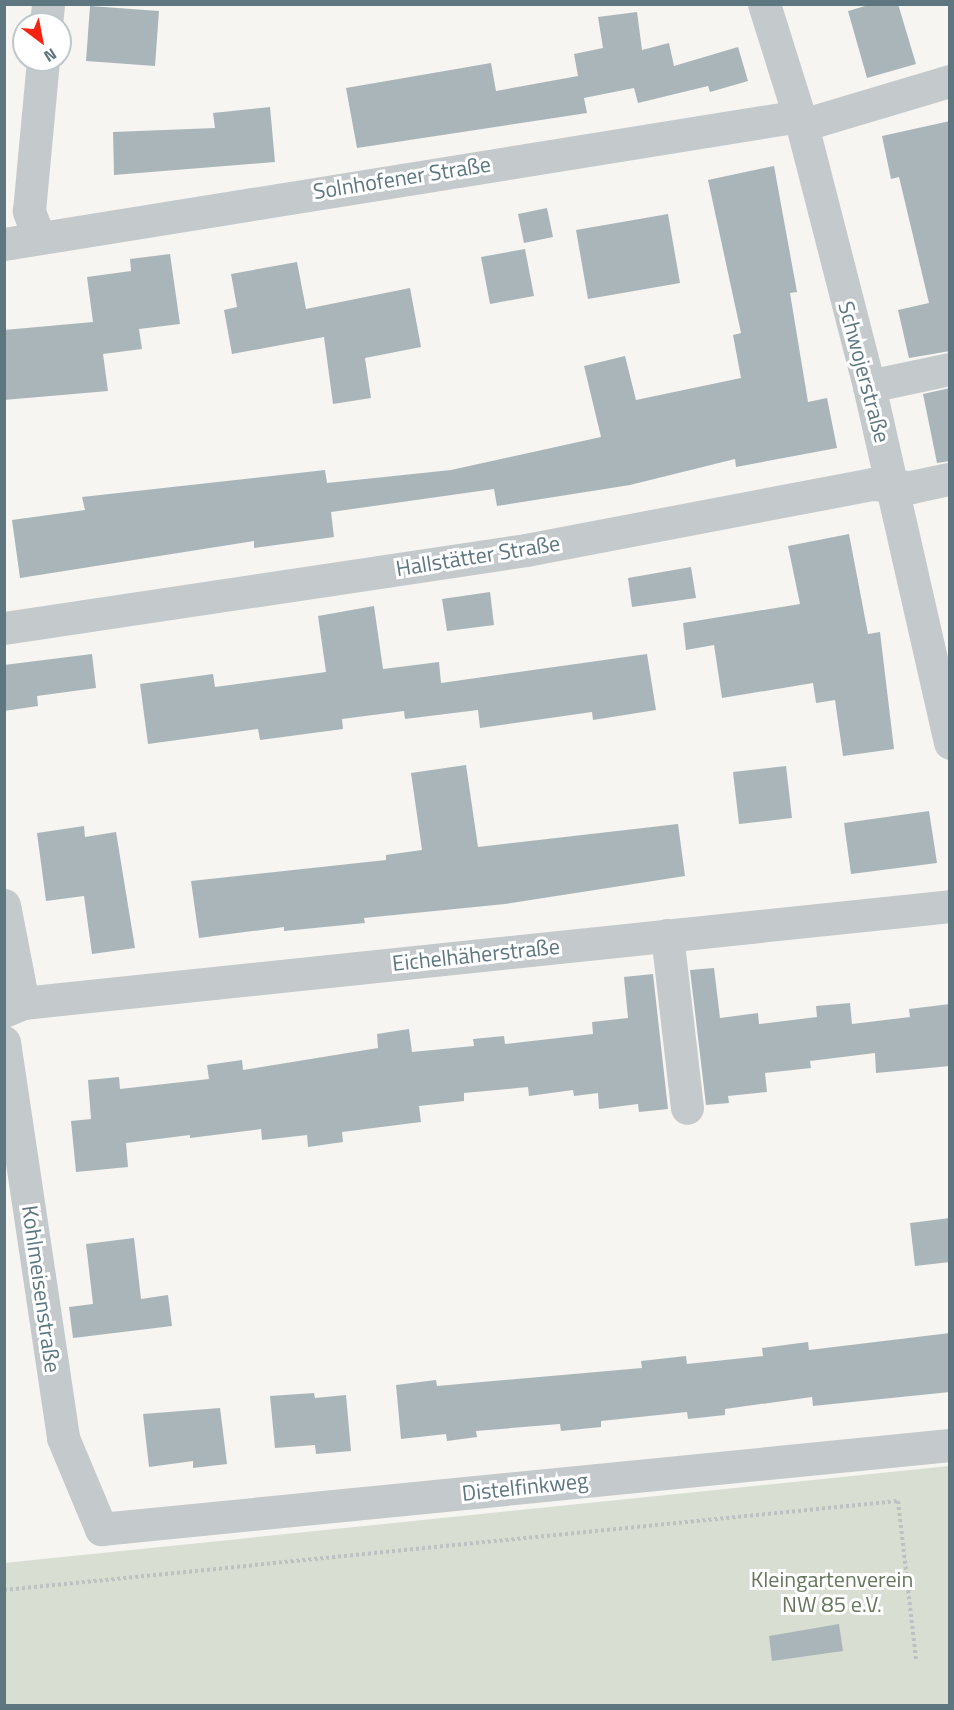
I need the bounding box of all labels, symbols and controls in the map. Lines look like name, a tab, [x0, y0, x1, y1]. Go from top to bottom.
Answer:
north arrow	[12, 12, 72, 72]
text: N	[39, 42, 62, 69]
street label: Solnhofener Straße	[311, 151, 493, 205]
street label: Schwojerstraße	[832, 298, 896, 446]
street label: Hallstätter Straße	[394, 530, 562, 582]
street label: Eichelhäherstraße	[391, 933, 561, 977]
street label: Kohlmeisenstraße	[16, 1204, 66, 1374]
street label: Distelfinkweg	[461, 1467, 589, 1507]
park label: Kleingartenverein NW 85 e.V.	[751, 1566, 913, 1618]

